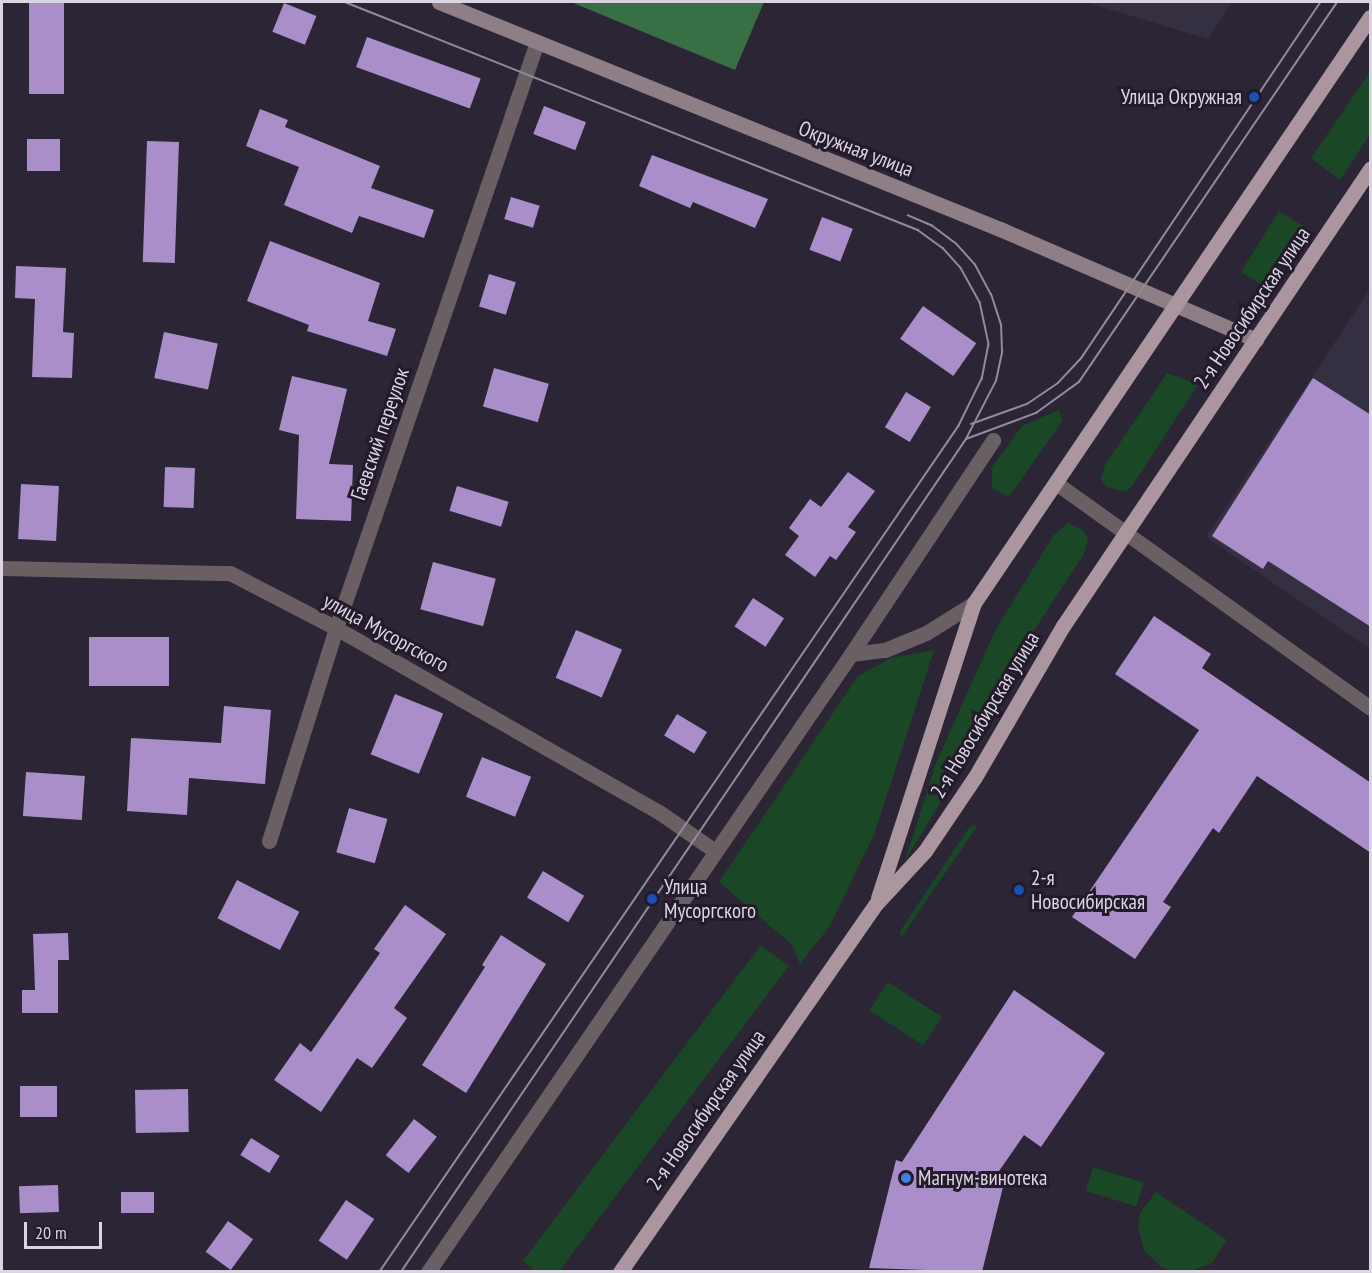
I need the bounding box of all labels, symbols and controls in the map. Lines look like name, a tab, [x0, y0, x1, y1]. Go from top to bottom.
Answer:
place label: Улица Окружная	[1121, 84, 1242, 110]
marker: Улица Окружная	[1247, 90, 1261, 104]
street label: Окружная улица	[795, 116, 917, 182]
street label: 2-я Новосибирская улица	[1188, 222, 1316, 394]
street label: Гаевский переулок	[346, 365, 414, 503]
street label: улица Мусоргского	[319, 588, 453, 678]
street label: 2-я Новосибирская улица	[925, 627, 1045, 803]
place label: 2-я Новосибирская	[1031, 865, 1145, 915]
place label: Улица Мусоргского	[664, 874, 756, 924]
marker: 2-я Новосибирская	[1012, 883, 1026, 897]
marker: Улица Мусоргского	[645, 892, 659, 906]
street label: 2-я Новосибирская улица	[641, 1025, 771, 1195]
place label: Магнум-винотека	[918, 1165, 1047, 1191]
marker: Магнум-винотека	[899, 1171, 913, 1185]
scale bar	[27, 1210, 105, 1248]
text: 20 m	[35, 1221, 67, 1244]

